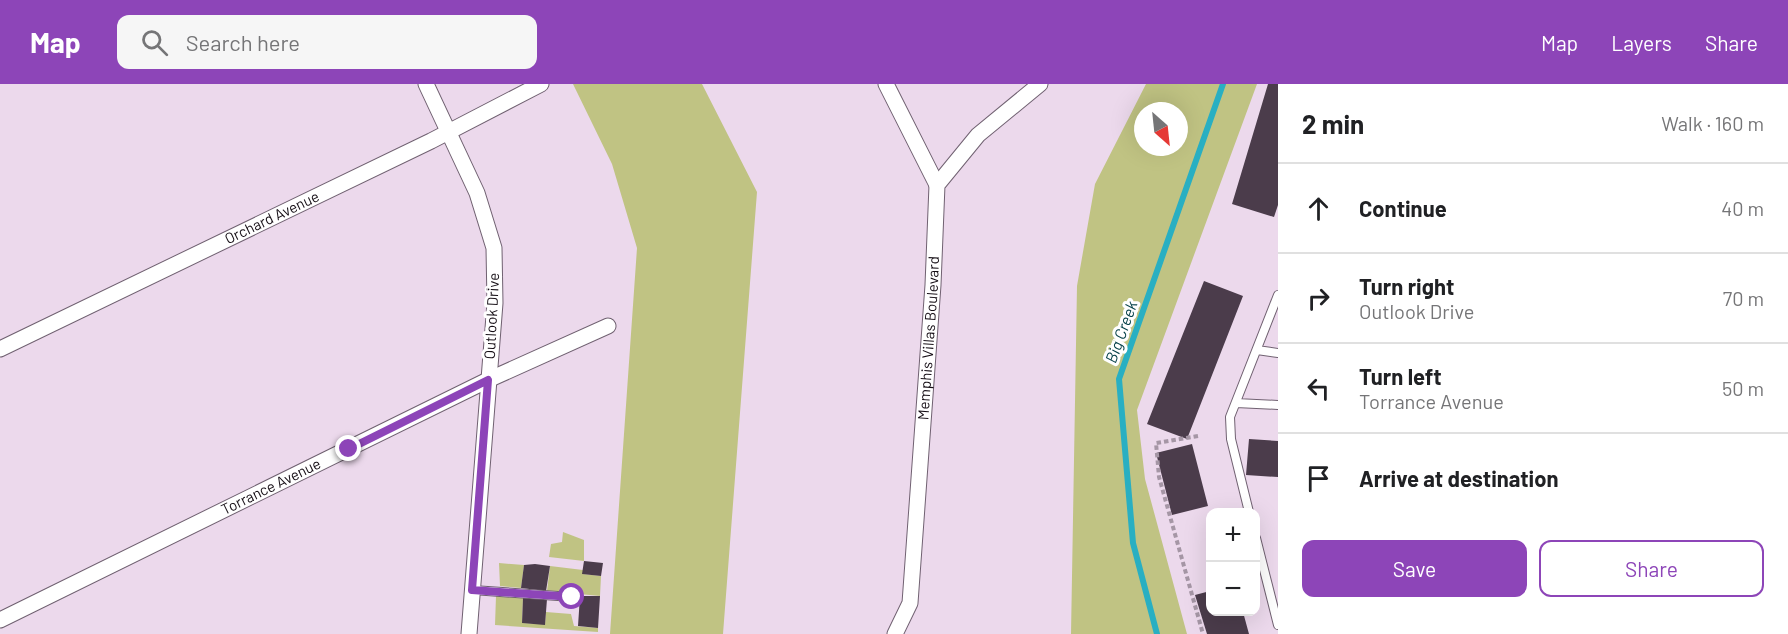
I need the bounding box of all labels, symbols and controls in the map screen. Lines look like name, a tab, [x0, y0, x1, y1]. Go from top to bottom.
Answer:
search box	[117, 15, 537, 69]
text: Map	[30, 25, 81, 59]
icon: search	[138, 26, 171, 59]
text: Search here	[186, 29, 300, 55]
text: Map	[1541, 30, 1578, 55]
text: Layers	[1611, 30, 1672, 55]
text: Share	[1705, 30, 1758, 55]
north arrow	[1134, 102, 1188, 156]
text: 2 min	[1302, 108, 1364, 139]
text: Walk · 160 m	[1661, 111, 1764, 135]
street label: Orchard Avenue	[221, 186, 322, 247]
icon: ahead	[1302, 192, 1335, 225]
text: Continue	[1359, 195, 1447, 221]
text: 40 m	[1721, 196, 1764, 220]
street label: Memphis Villas Boulevard	[913, 256, 942, 421]
street label: Outlook Drive	[480, 272, 502, 360]
text: Turn right	[1359, 273, 1454, 299]
icon: right	[1302, 282, 1335, 315]
text: 70 m	[1723, 286, 1764, 310]
water label: Big Creek	[1101, 298, 1141, 365]
text: Outlook Drive	[1359, 299, 1474, 323]
text: Turn left	[1359, 363, 1442, 389]
icon: left	[1302, 372, 1335, 405]
text: 50 m	[1722, 376, 1764, 400]
text: Torrance Avenue	[1359, 389, 1504, 413]
route end	[335, 435, 361, 461]
street label: Torrance Avenue	[218, 454, 323, 518]
icon: arrive	[1302, 462, 1335, 495]
text: Arrive at destination	[1359, 465, 1558, 491]
map controls	[1206, 508, 1260, 616]
button: +	[1206, 508, 1260, 562]
button: Save	[1302, 540, 1527, 597]
button: Share	[1539, 540, 1764, 597]
button: −	[1206, 562, 1260, 616]
route start	[558, 583, 584, 609]

